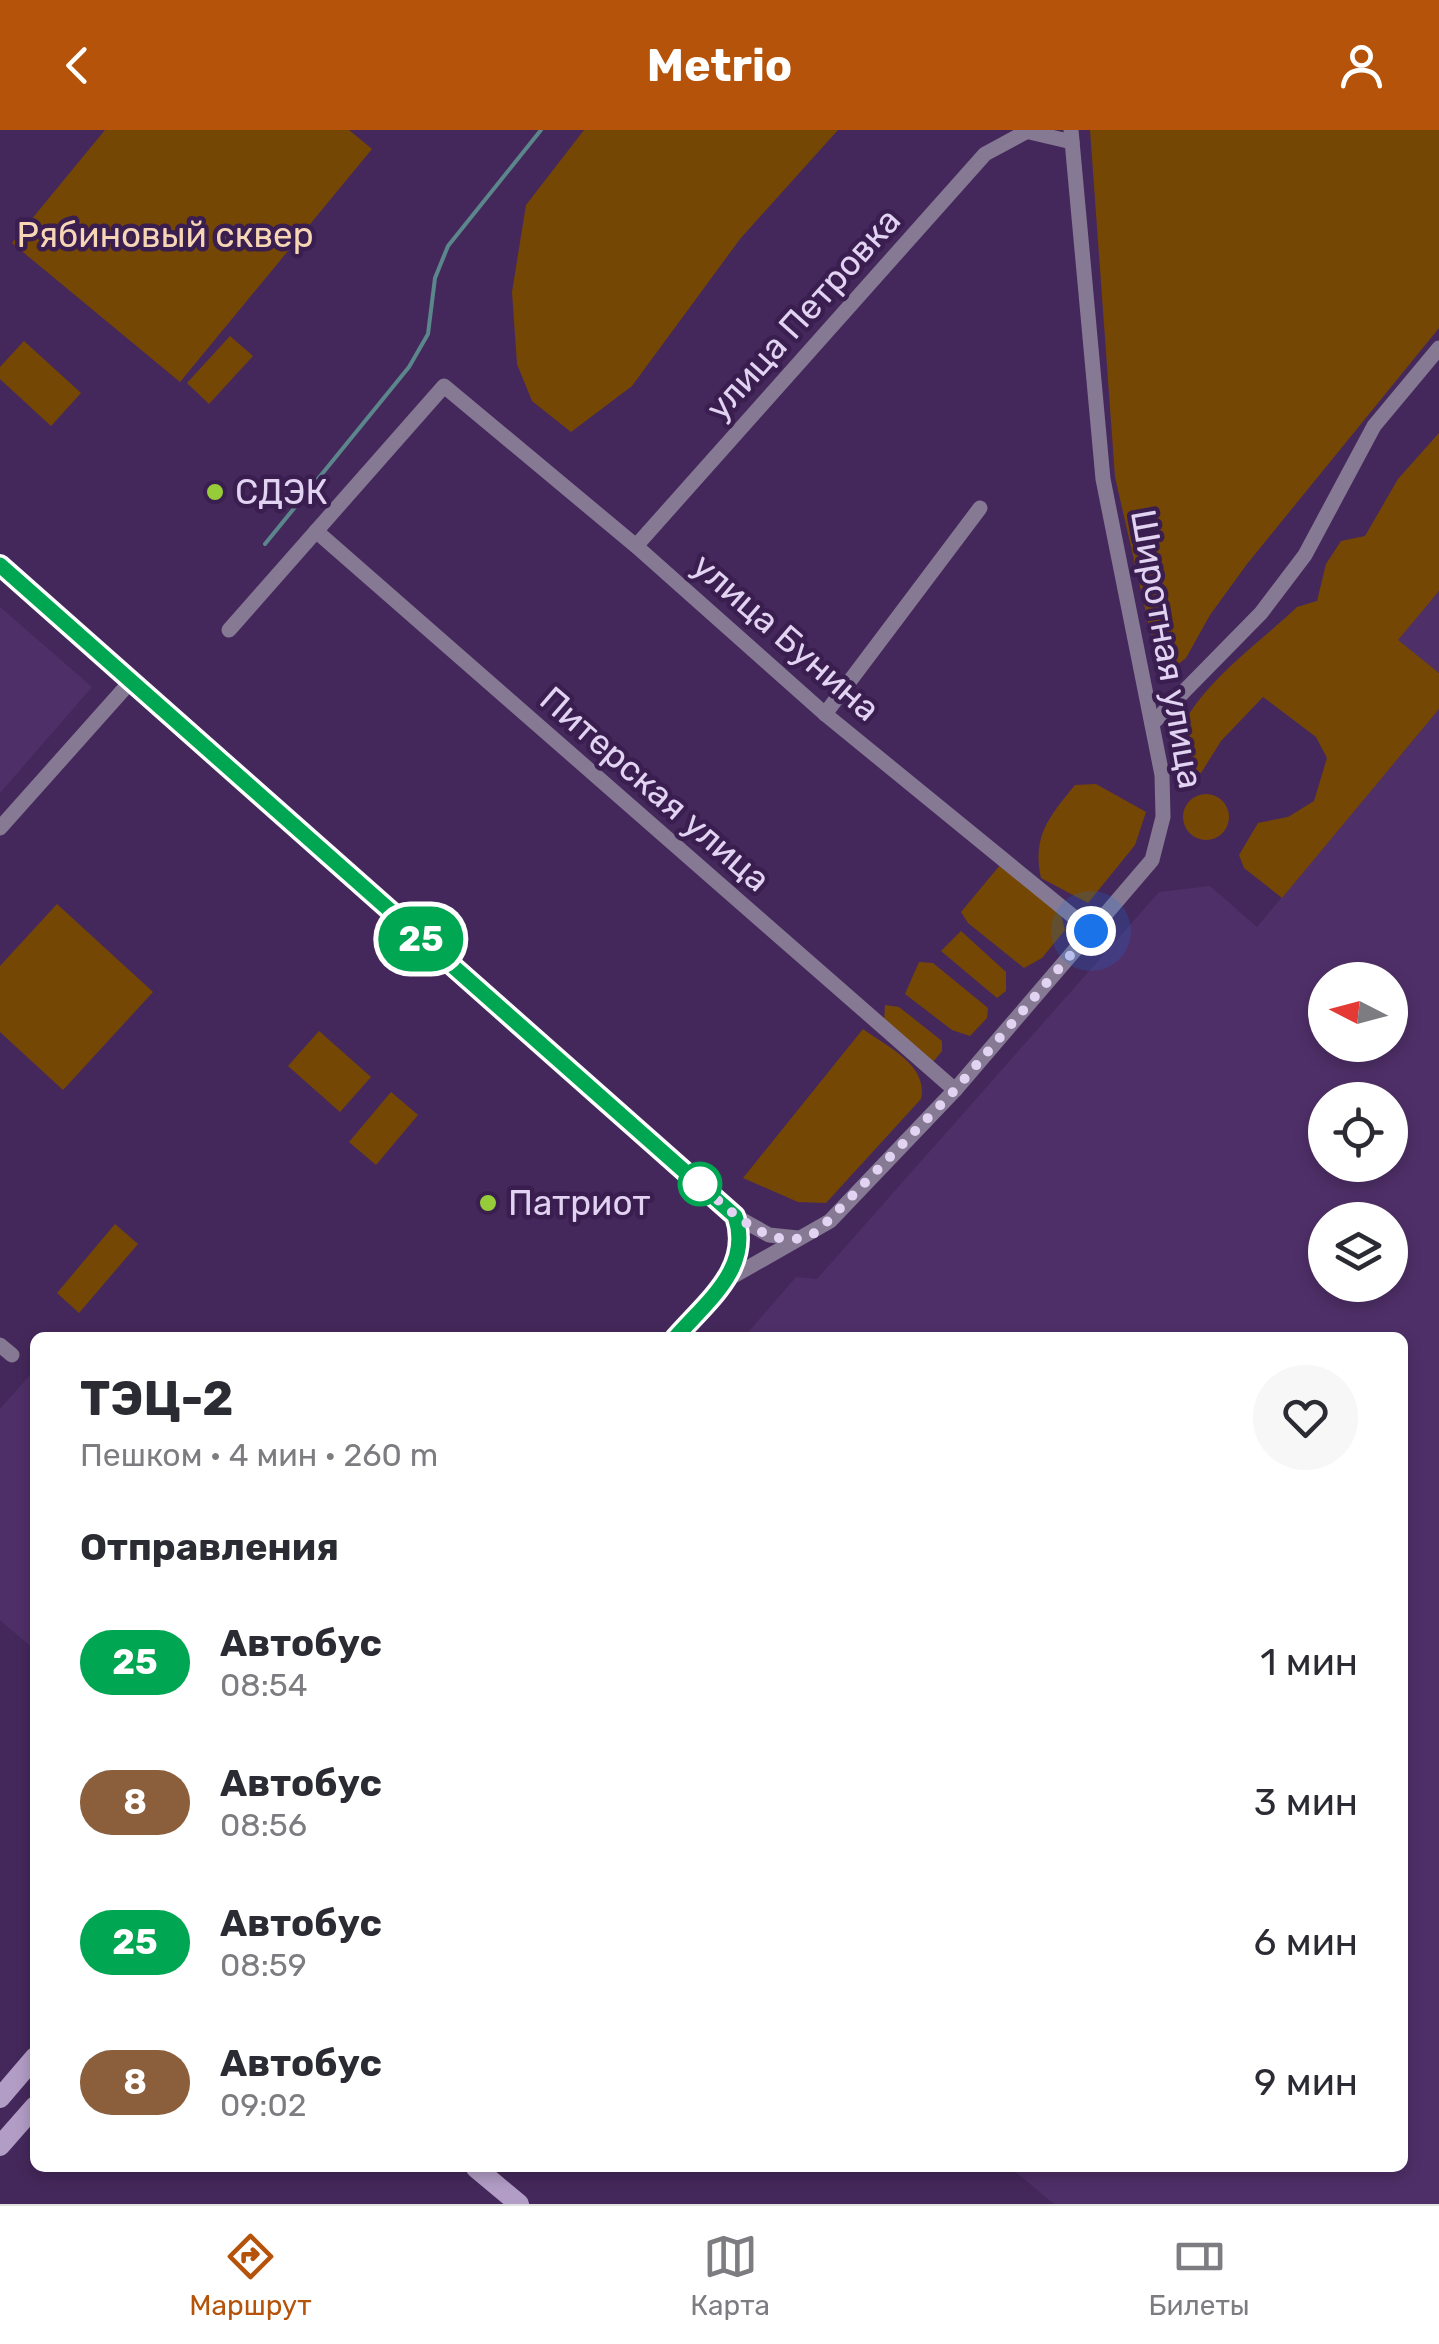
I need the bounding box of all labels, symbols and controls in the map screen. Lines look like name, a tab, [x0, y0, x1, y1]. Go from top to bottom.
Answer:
icon: back	[50, 38, 105, 93]
icon: person	[1334, 38, 1389, 93]
text: Metrio	[647, 39, 792, 92]
street label: улица Петровка	[697, 199, 909, 429]
park label: Рябиновый сквер	[16, 214, 314, 256]
place label: СДЭК	[235, 471, 328, 513]
marker: СДЭК	[204, 481, 226, 503]
street label: Широтная улица	[1122, 506, 1212, 792]
street label: улица Бунина	[684, 544, 888, 730]
street label: Питерская улица	[532, 678, 778, 900]
line badge: 25	[376, 906, 466, 972]
your location	[1066, 906, 1116, 956]
text: 25	[398, 918, 444, 960]
north arrow	[1308, 962, 1408, 1062]
map controls	[1308, 962, 1408, 1302]
button: locate	[1308, 1082, 1408, 1182]
unlabelled marker	[679, 1163, 721, 1205]
place label: Патриот	[508, 1182, 650, 1224]
marker: Патриот	[477, 1192, 499, 1214]
button: layers	[1308, 1202, 1408, 1302]
button: heart	[1253, 1365, 1358, 1470]
text: ТЭЦ-2	[80, 1370, 233, 1427]
text: Пешком · 4 мин · 260 m	[80, 1436, 438, 1474]
text: Отправления	[80, 1524, 339, 1570]
text: Автобус	[220, 1620, 382, 1666]
text: 1 мин	[1260, 1639, 1358, 1685]
text: 25	[112, 1641, 158, 1683]
text: 08:54	[220, 1666, 308, 1704]
text: Автобус	[220, 1760, 382, 1806]
text: 3 мин	[1254, 1779, 1358, 1825]
text: 8	[123, 1781, 147, 1823]
text: 08:56	[220, 1806, 307, 1844]
text: Автобус	[220, 1900, 382, 1946]
text: 6 мин	[1254, 1919, 1358, 1965]
text: 25	[112, 1921, 158, 1963]
text: 08:59	[220, 1946, 307, 1984]
text: Автобус	[220, 2040, 382, 2086]
text: 9 мин	[1254, 2059, 1358, 2105]
text: 8	[123, 2061, 147, 2103]
text: 09:02	[220, 2086, 307, 2124]
tab: Маршрут	[189, 2229, 312, 2322]
tab: Карта	[690, 2229, 770, 2322]
tab: Билеты	[1149, 2229, 1250, 2322]

